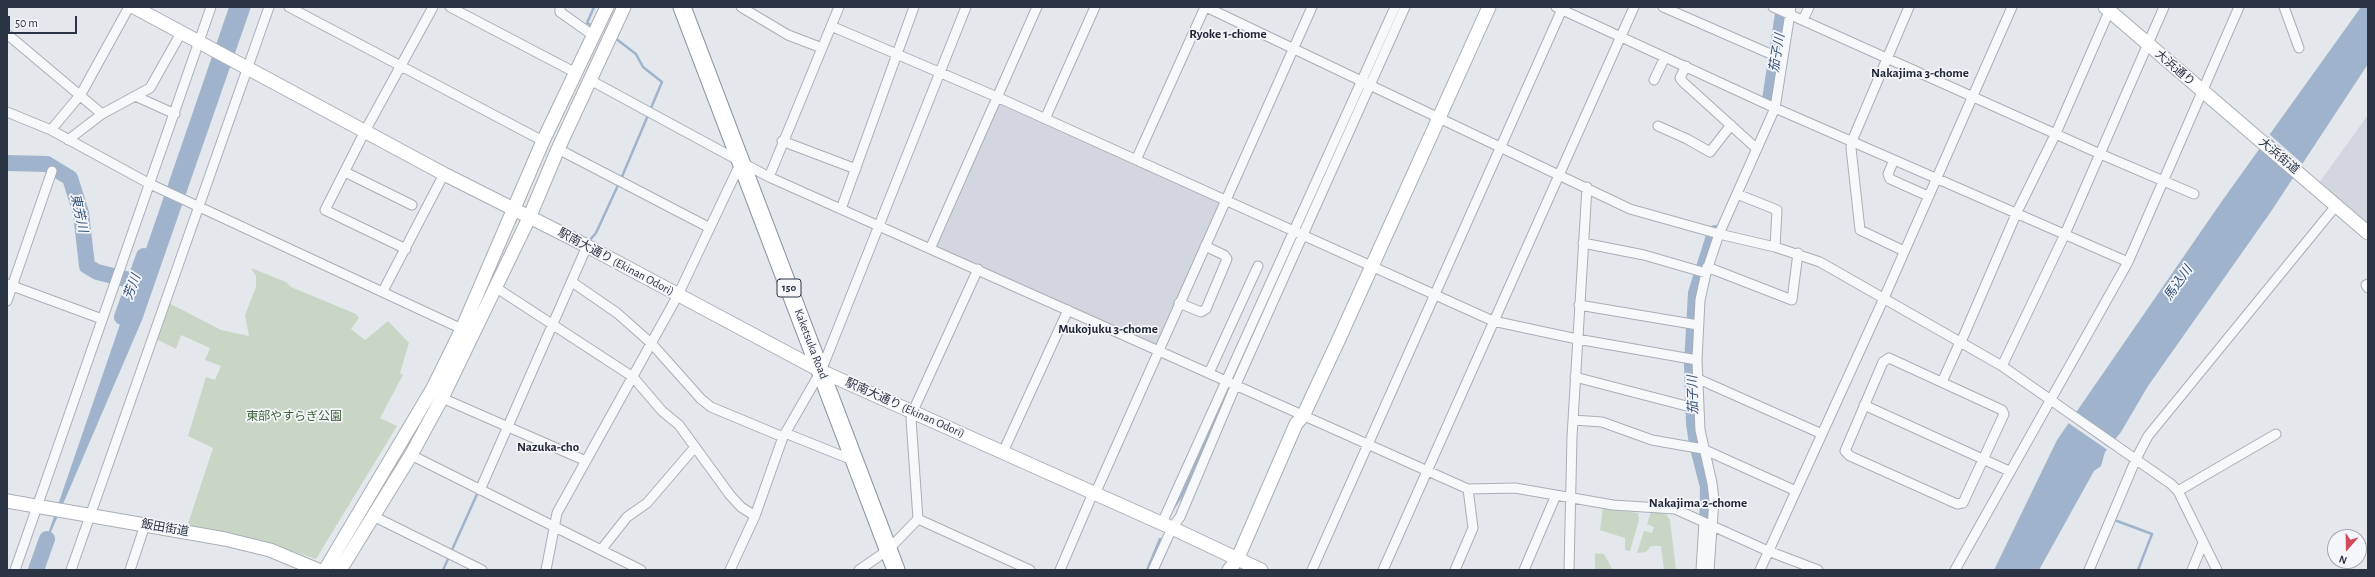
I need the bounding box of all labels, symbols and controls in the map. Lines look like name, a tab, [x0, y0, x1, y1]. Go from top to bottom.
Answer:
scale bar	[10, 8, 79, 34]
text: 50 m	[15, 17, 38, 29]
district label: Ryoke 1-chome	[1189, 26, 1267, 42]
water label: 茄子川	[1766, 33, 1788, 73]
street label: 大浜通り	[2152, 47, 2198, 89]
district label: Nakajima 3-chome	[1871, 65, 1969, 81]
street label: 大浜街道	[2256, 135, 2302, 177]
water label: 東芳川	[67, 192, 91, 234]
street label: 駅南大通り (Ekinan Odori)	[555, 225, 677, 299]
water label: 馬込川	[2160, 263, 2196, 303]
water label: 芳川	[120, 272, 144, 302]
road number: 150	[777, 279, 801, 297]
street label: Kaketsuka Road	[791, 307, 831, 381]
district label: Mukojuku 3-chome	[1058, 321, 1158, 337]
street label: 駅南大通り (Ekinan Odori)	[843, 375, 967, 441]
water label: 茄子川	[1685, 375, 1701, 415]
park label: 東部やすらぎ公園	[246, 409, 342, 423]
district label: Nazuka-cho	[517, 439, 579, 455]
district label: Nakajima 2-chome	[1649, 495, 1747, 511]
street label: 飯田街道	[140, 517, 190, 539]
north arrow	[2327, 529, 2367, 569]
text: N	[2338, 553, 2349, 566]

